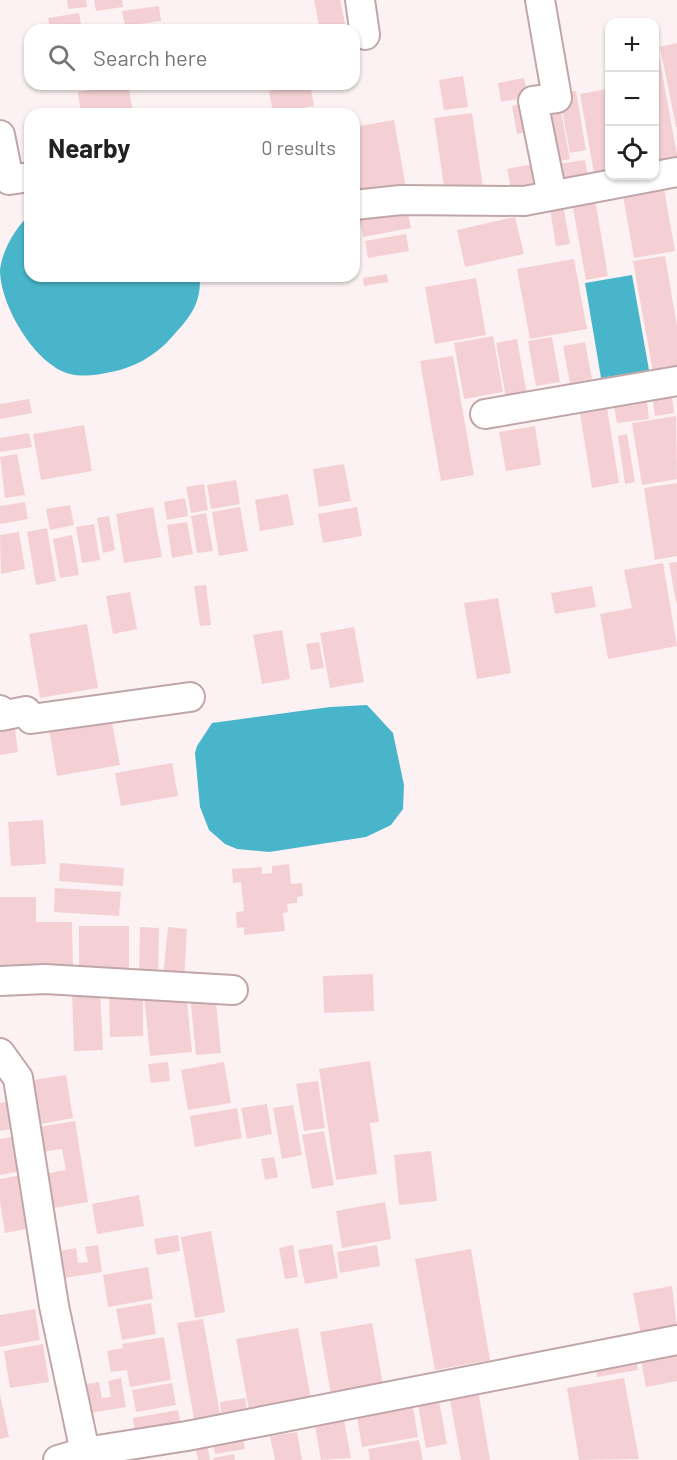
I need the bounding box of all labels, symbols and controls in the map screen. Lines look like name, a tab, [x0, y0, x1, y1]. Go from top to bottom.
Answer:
map controls	[605, 18, 659, 180]
button: +	[605, 18, 659, 72]
search box	[24, 24, 360, 90]
icon: search	[45, 41, 78, 74]
text: Search here	[93, 44, 207, 70]
button: −	[605, 72, 659, 126]
button: locate	[605, 126, 659, 180]
text: Nearby	[48, 132, 130, 163]
text: 0 results	[261, 135, 336, 159]

